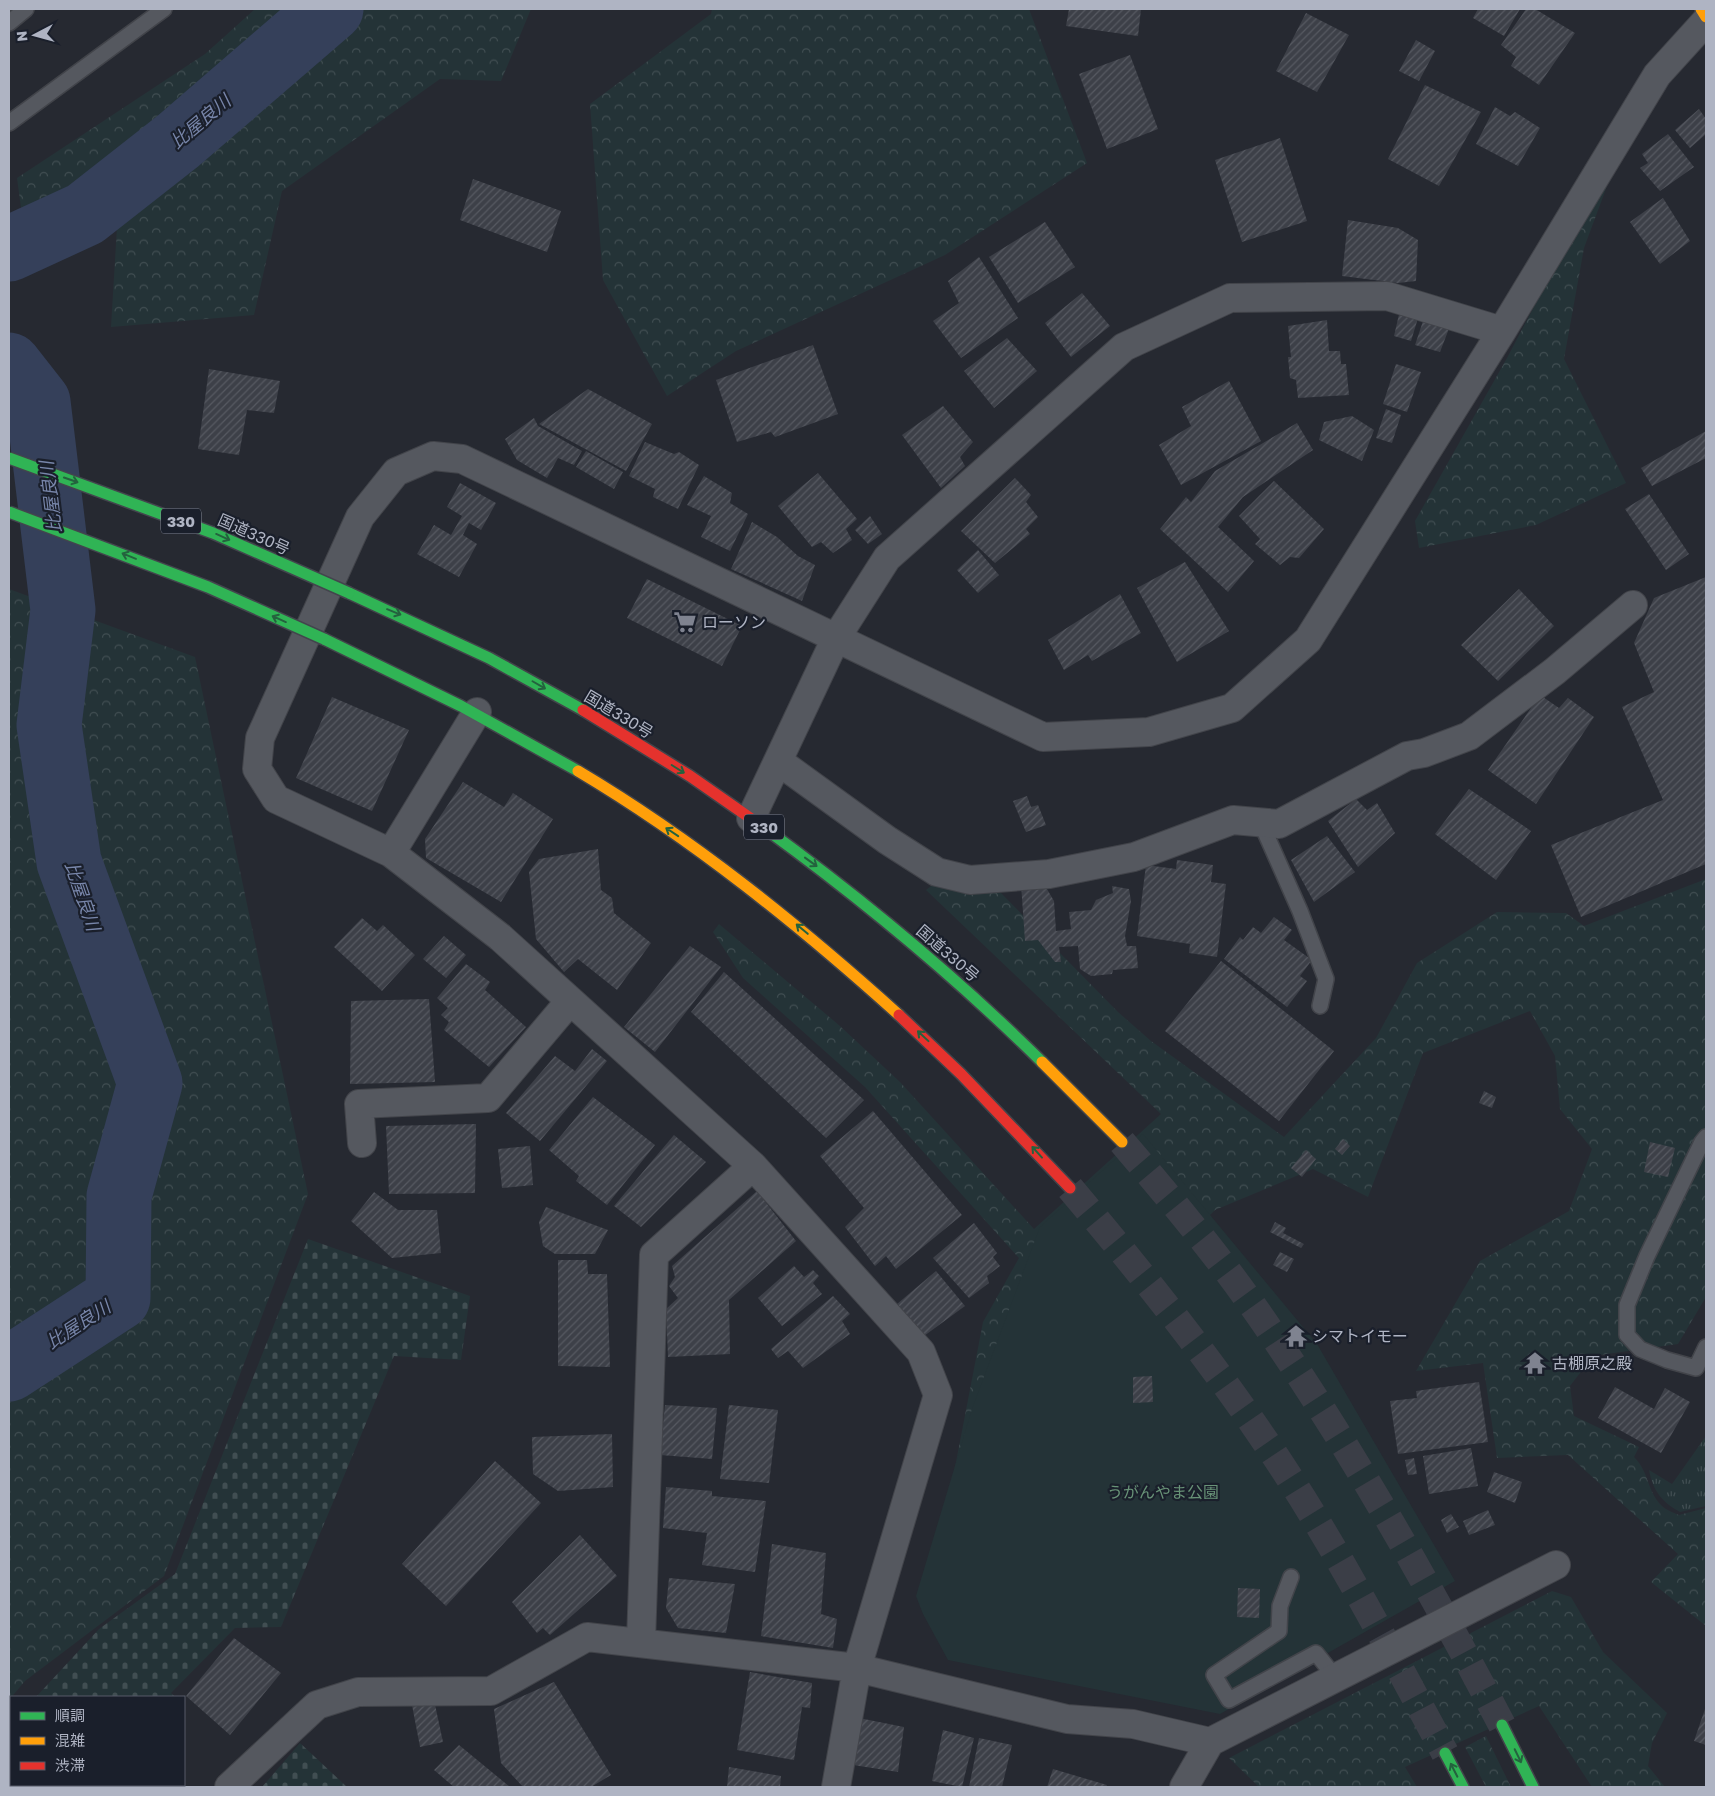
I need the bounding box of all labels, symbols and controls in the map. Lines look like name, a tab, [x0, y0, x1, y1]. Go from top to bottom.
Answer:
north arrow	[10, 10, 60, 60]
text: N	[13, 30, 31, 43]
water label: 比屋良川	[165, 88, 236, 153]
water label: 比屋良川	[34, 458, 65, 534]
one-way arrow	[63, 476, 78, 485]
road number: 330	[161, 508, 201, 534]
street label: 国道330号	[215, 509, 293, 559]
one-way arrow	[215, 533, 230, 543]
one-way arrow	[122, 551, 137, 560]
one-way arrow	[386, 608, 401, 617]
supermarket icon: ローソン	[672, 609, 698, 635]
place label: ローソン	[702, 612, 766, 632]
one-way arrow	[272, 614, 287, 623]
one-way arrow	[531, 681, 546, 691]
street label: 国道330号	[581, 686, 657, 742]
one-way arrow	[671, 764, 685, 775]
road number: 330	[744, 814, 784, 840]
one-way arrow	[665, 826, 679, 836]
one-way arrow	[804, 857, 818, 867]
water label: 比屋良川	[61, 858, 106, 936]
street label: 国道330号	[913, 920, 983, 986]
one-way arrow	[796, 923, 809, 934]
one-way arrow	[917, 1030, 930, 1042]
one-way arrow	[1031, 1146, 1043, 1159]
water label: 比屋良川	[42, 1294, 116, 1353]
temple icon: シマトイモー	[1283, 1323, 1309, 1349]
place label: シマトイモー	[1312, 1326, 1408, 1346]
temple icon: 古棚原之殿	[1522, 1350, 1548, 1376]
place label: 古棚原之殿	[1552, 1353, 1632, 1373]
park label: うがんやま公園	[1107, 1482, 1219, 1502]
legend	[10, 1696, 185, 1786]
text: 順調	[55, 1706, 85, 1724]
text: 混雑	[55, 1731, 85, 1749]
one-way arrow	[1514, 1748, 1523, 1763]
text: 渋滞	[55, 1756, 85, 1774]
one-way arrow	[1449, 1763, 1458, 1778]

